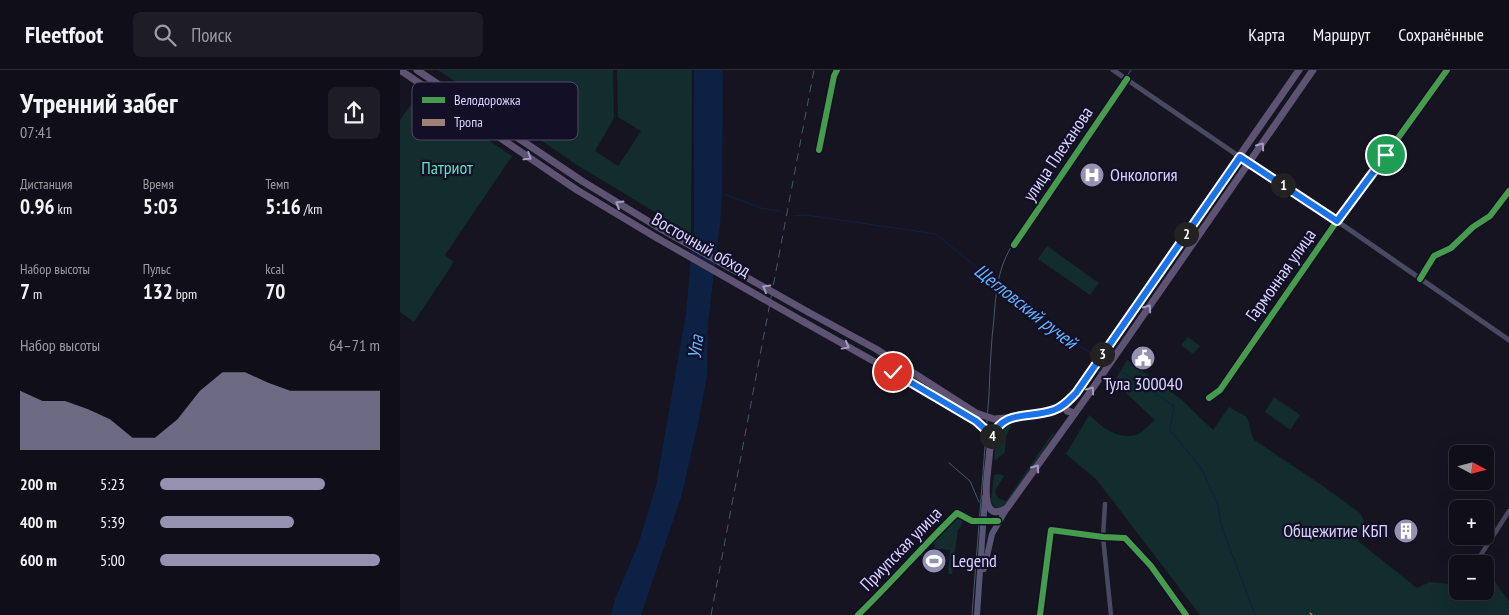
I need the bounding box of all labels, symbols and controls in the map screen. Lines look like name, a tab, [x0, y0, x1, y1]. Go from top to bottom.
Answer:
search box	[133, 12, 483, 57]
text: Fleetfoot	[25, 19, 103, 50]
icon: search	[151, 21, 179, 49]
text: Поиск	[191, 23, 232, 47]
text: Карта	[1248, 23, 1285, 46]
text: Маршрут	[1313, 23, 1370, 46]
text: Сохранённые	[1398, 23, 1484, 46]
legend	[412, 82, 578, 140]
text: Утренний забег	[20, 84, 178, 121]
button: share	[328, 87, 380, 139]
text: Велодорожка	[454, 91, 521, 109]
street label: улица Плеханова	[1017, 102, 1098, 205]
text: Тропа	[454, 113, 483, 131]
text: 07:41	[20, 122, 52, 142]
pin	[1365, 134, 1407, 176]
icon: arrive	[1372, 141, 1400, 169]
one-way arrow	[1255, 142, 1264, 151]
one-way arrow	[522, 150, 531, 160]
park label: Патриот	[421, 156, 473, 179]
hospital icon: Онкология	[1079, 162, 1105, 188]
place label: Онкология	[1110, 163, 1178, 186]
pin: 1	[1270, 172, 1296, 198]
text: Дистанция	[20, 175, 73, 193]
text: Время	[143, 175, 174, 193]
text: Темп	[265, 175, 289, 193]
text: 1	[1280, 176, 1287, 194]
text: 0.96	[20, 193, 55, 220]
text: 5:03	[143, 193, 178, 220]
text: 5:16	[265, 193, 301, 220]
text: km	[55, 200, 72, 218]
text: /km	[301, 200, 322, 218]
one-way arrow	[616, 200, 625, 210]
street label: Восточный обход	[648, 207, 755, 282]
pin: 2	[1174, 222, 1198, 246]
street label: Гармонная улица	[1240, 224, 1321, 325]
text: 2	[1183, 225, 1190, 243]
water label: Щегловский ручей	[970, 258, 1084, 355]
text: Набор высоты	[20, 260, 90, 278]
text: Пульс	[143, 260, 171, 278]
text: kcal	[265, 260, 284, 278]
text: 7	[20, 278, 30, 305]
text: 132	[143, 278, 173, 305]
text: 70	[265, 278, 285, 305]
one-way arrow	[762, 284, 771, 294]
text: m	[30, 285, 42, 303]
text: bpm	[173, 285, 197, 303]
one-way arrow	[1142, 304, 1151, 314]
water label: Упа	[682, 333, 708, 360]
text: Набор высоты	[20, 335, 100, 355]
text: 64–71 m	[329, 335, 380, 355]
one-way arrow	[841, 339, 850, 349]
pin: 3	[1090, 342, 1114, 366]
text: 3	[1099, 345, 1106, 363]
public building icon: Тула 300040	[1130, 345, 1156, 371]
pin	[872, 351, 914, 393]
icon: check	[879, 358, 907, 386]
place label: Тула 300040	[1103, 372, 1183, 395]
one-way arrow	[1085, 386, 1094, 396]
pin: 4	[980, 424, 1004, 448]
text: 4	[989, 427, 996, 445]
north arrow	[1449, 445, 1494, 490]
map controls	[1449, 445, 1494, 600]
one-way arrow	[1030, 465, 1038, 474]
text: 200 m	[20, 474, 57, 494]
text: 5:23	[100, 474, 125, 494]
button: +	[1449, 500, 1494, 545]
street label: Приупская улица	[855, 502, 946, 595]
text: 400 m	[20, 512, 57, 532]
text: 5:39	[100, 512, 125, 532]
building icon: Общежитие КБП	[1393, 518, 1419, 544]
place label: Общежитие КБП	[1283, 519, 1388, 542]
sports icon: Legend	[921, 548, 947, 574]
place label: Legend	[952, 549, 997, 572]
text: 600 m	[20, 550, 57, 570]
text: 5:00	[100, 550, 125, 570]
button: −	[1449, 555, 1494, 600]

